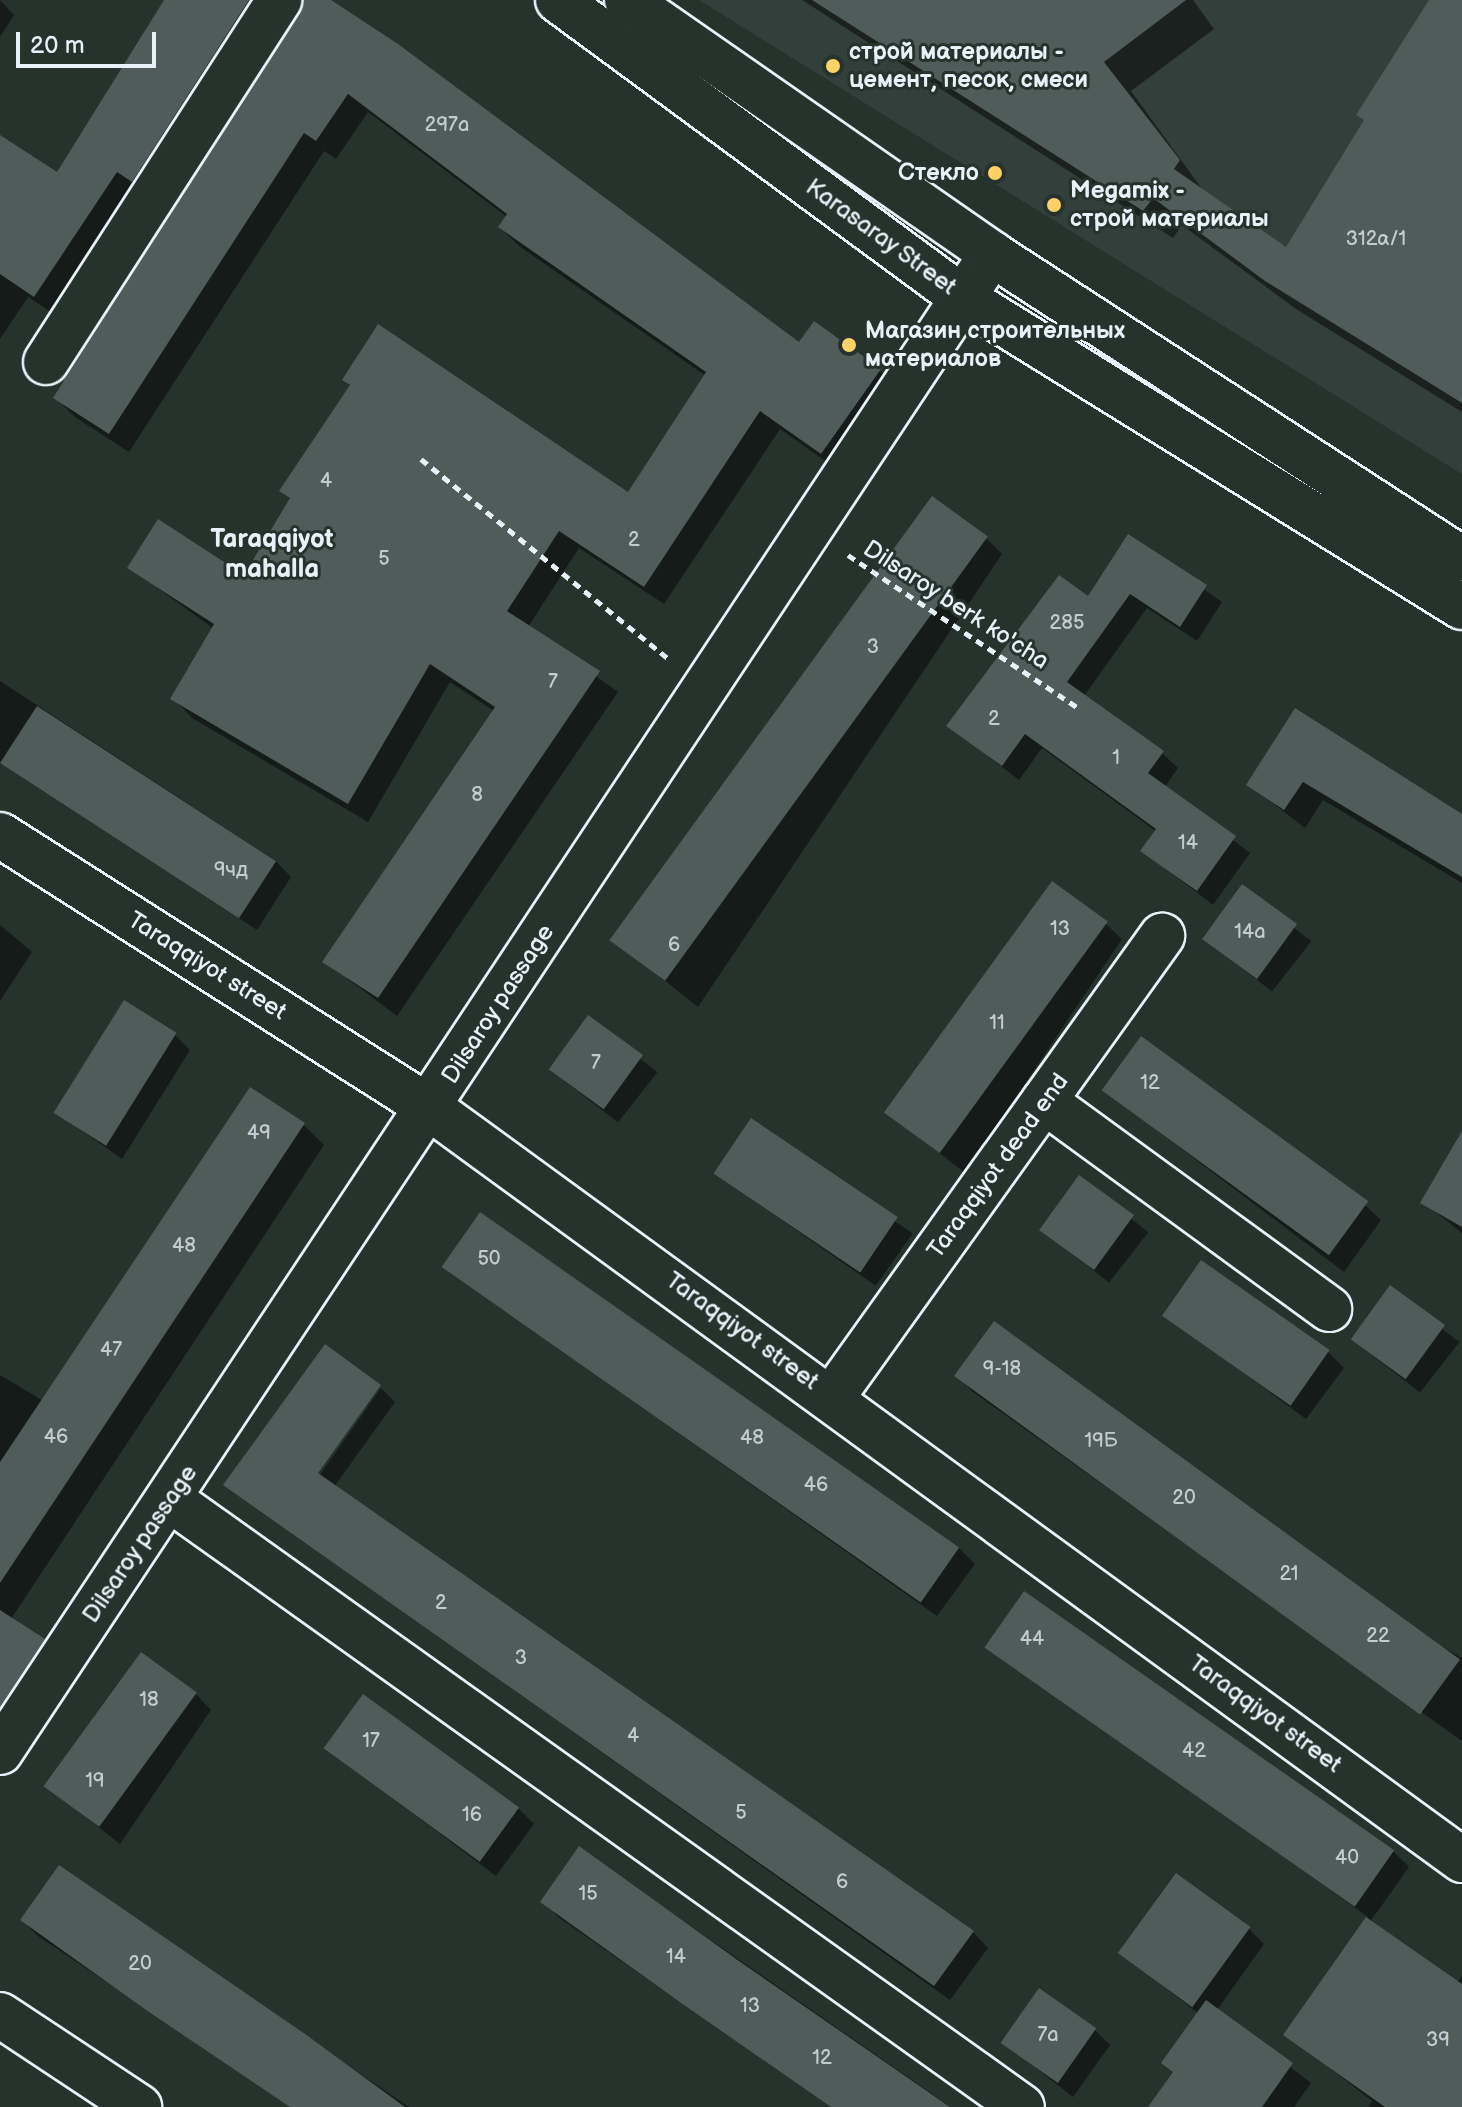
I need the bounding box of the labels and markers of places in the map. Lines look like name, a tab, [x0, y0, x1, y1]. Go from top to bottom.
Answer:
place label: строй материалы - цемент, песок, смеси	[849, 38, 1088, 94]
marker: строй материалы - цемент, песок, смеси	[824, 57, 842, 75]
place label: Стекло	[898, 159, 979, 187]
marker: Стекло	[986, 164, 1004, 182]
place label: Megamix - строй материалы	[1070, 177, 1269, 233]
marker: Megamix - строй материалы	[1045, 196, 1063, 214]
place label: Магазин строительных материалов	[865, 317, 1125, 373]
marker: Магазин строительных материалов	[840, 336, 858, 354]

